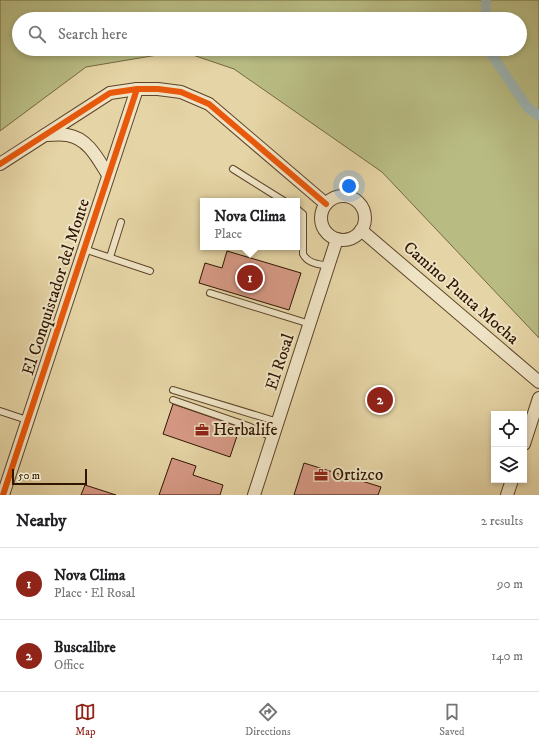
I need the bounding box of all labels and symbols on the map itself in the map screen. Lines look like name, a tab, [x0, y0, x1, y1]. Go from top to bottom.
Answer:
your location	[339, 176, 359, 196]
street label: El Conquistador del Monte	[17, 196, 95, 378]
street label: Camino Punta Mocha	[398, 237, 524, 350]
pin: 1	[237, 263, 263, 293]
street label: El Rosal	[261, 331, 299, 393]
pin: 2	[367, 385, 393, 415]
place label: Herbalife	[213, 419, 277, 441]
office icon: Herbalife	[194, 422, 210, 438]
place label: Ortizco	[332, 464, 383, 486]
scale bar	[12, 467, 87, 486]
office icon: Ortizco	[313, 467, 329, 483]

